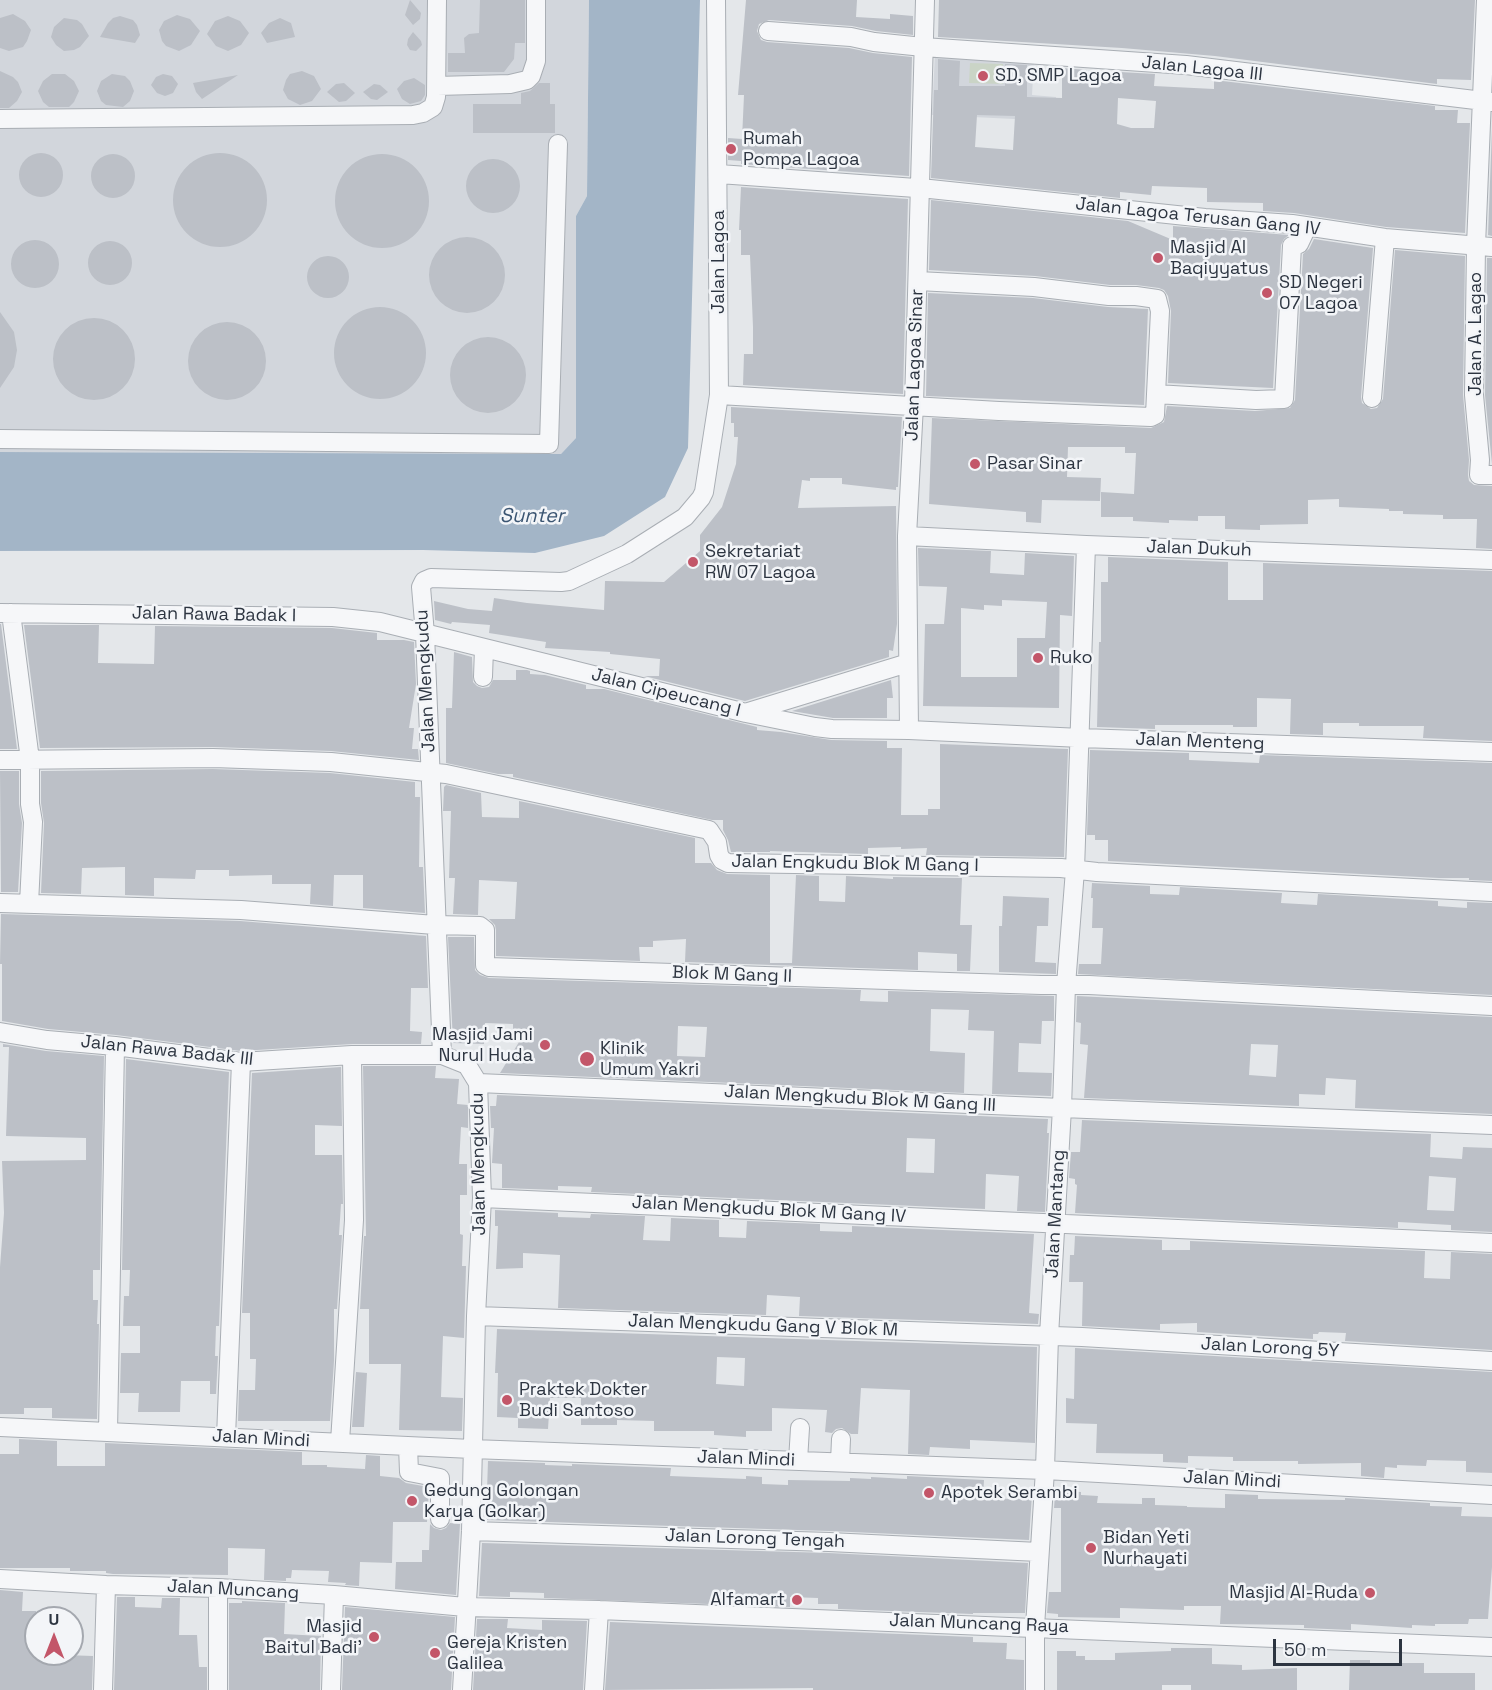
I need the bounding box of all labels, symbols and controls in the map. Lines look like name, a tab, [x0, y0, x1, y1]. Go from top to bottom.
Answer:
street label: Jalan Lagoa III	[1140, 52, 1264, 86]
place label: SD, SMP Lagoa	[995, 65, 1122, 87]
marker: SD, SMP Lagoa	[976, 69, 990, 83]
place label: Rumah Pompa Lagoa	[743, 128, 860, 170]
marker: Rumah Pompa Lagoa	[724, 142, 738, 156]
street label: Jalan Lagoa Terusan Gang IV	[1074, 193, 1322, 241]
street label: Jalan Lagoa	[708, 210, 730, 314]
place label: Masjid Al Baqiyyatus	[1170, 237, 1269, 280]
marker: Masjid Al Baqiyyatus	[1151, 251, 1165, 265]
place label: SD Negeri 07 Lagoa	[1279, 272, 1363, 314]
street label: Jalan A. Lagao	[1465, 272, 1487, 396]
marker: SD Negeri 07 Lagoa	[1260, 286, 1274, 300]
street label: Jalan Lagoa Sinar	[902, 289, 928, 441]
place label: Pasar Sinar	[987, 453, 1083, 475]
marker: Pasar Sinar	[968, 457, 982, 471]
water label: Sunter	[500, 505, 564, 529]
street label: Jalan Dukuh	[1146, 536, 1252, 562]
place label: Sekretariat RW 07 Lagoa	[705, 541, 816, 584]
marker: Sekretariat RW 07 Lagoa	[686, 555, 700, 569]
street label: Jalan Rawa Badak I	[132, 603, 296, 627]
street label: Jalan Mengkudu	[411, 609, 441, 753]
place label: Ruko	[1050, 647, 1093, 669]
marker: Ruko	[1031, 651, 1045, 665]
street label: Jalan Cipeucang I	[589, 664, 743, 722]
street label: Jalan Menteng	[1135, 729, 1265, 755]
street label: Jalan Engkudu Blok M Gang I	[731, 851, 979, 877]
street label: Blok M Gang II	[672, 962, 792, 988]
place label: Masjid Jami Nurul Huda	[432, 1024, 533, 1066]
street label: Jalan Rawa Badak III	[80, 1031, 254, 1071]
marker: Masjid Jami Nurul Huda	[538, 1038, 552, 1052]
place label: Klinik Umum Yakri	[600, 1038, 699, 1080]
marker: Klinik Umum Yakri	[578, 1050, 596, 1068]
street label: Jalan Mengkudu Blok M Gang III	[723, 1081, 997, 1117]
street label: Jalan Mengkudu	[467, 1092, 491, 1236]
street label: Jalan Mantang	[1042, 1149, 1070, 1279]
street label: Jalan Mengkudu Blok M Gang IV	[631, 1192, 907, 1228]
street label: Jalan Mengkudu Gang V Blok M	[628, 1310, 898, 1342]
street label: Jalan Lorong 5Y	[1200, 1334, 1340, 1362]
place label: Praktek Dokter Budi Santoso	[519, 1379, 647, 1422]
marker: Praktek Dokter Budi Santoso	[500, 1393, 514, 1407]
street label: Jalan Mindi	[211, 1426, 311, 1452]
street label: Jalan Mindi	[697, 1446, 795, 1472]
street label: Jalan Mindi	[1182, 1467, 1282, 1493]
place label: Gedung Golongan Karya (Golkar)	[424, 1480, 579, 1522]
place label: Apotek Serambi	[941, 1482, 1078, 1504]
marker: Apotek Serambi	[922, 1486, 936, 1500]
marker: Gedung Golongan Karya (Golkar)	[405, 1494, 419, 1508]
street label: Jalan Lorong Tengah	[665, 1525, 845, 1553]
place label: Bidan Yeti Nurhayati	[1103, 1527, 1189, 1570]
marker: Bidan Yeti Nurhayati	[1084, 1541, 1098, 1555]
street label: Jalan Muncang	[166, 1576, 300, 1604]
place label: Masjid Al-Ruda	[1229, 1582, 1358, 1604]
marker: Masjid Al-Ruda	[1363, 1586, 1377, 1600]
place label: Alfamart	[710, 1589, 785, 1611]
marker: Alfamart	[790, 1593, 804, 1607]
north arrow	[24, 1606, 84, 1666]
text: U	[49, 1609, 59, 1630]
street label: Jalan Muncang Raya	[889, 1610, 1069, 1638]
place label: Masjid Baitul Badi'	[264, 1616, 362, 1658]
scale bar	[1276, 1627, 1405, 1665]
marker: Masjid Baitul Badi'	[367, 1630, 381, 1644]
place label: Gereja Kristen Galilea	[447, 1632, 567, 1674]
text: 50 m	[1284, 1638, 1326, 1661]
marker: Gereja Kristen Galilea	[428, 1646, 442, 1660]

